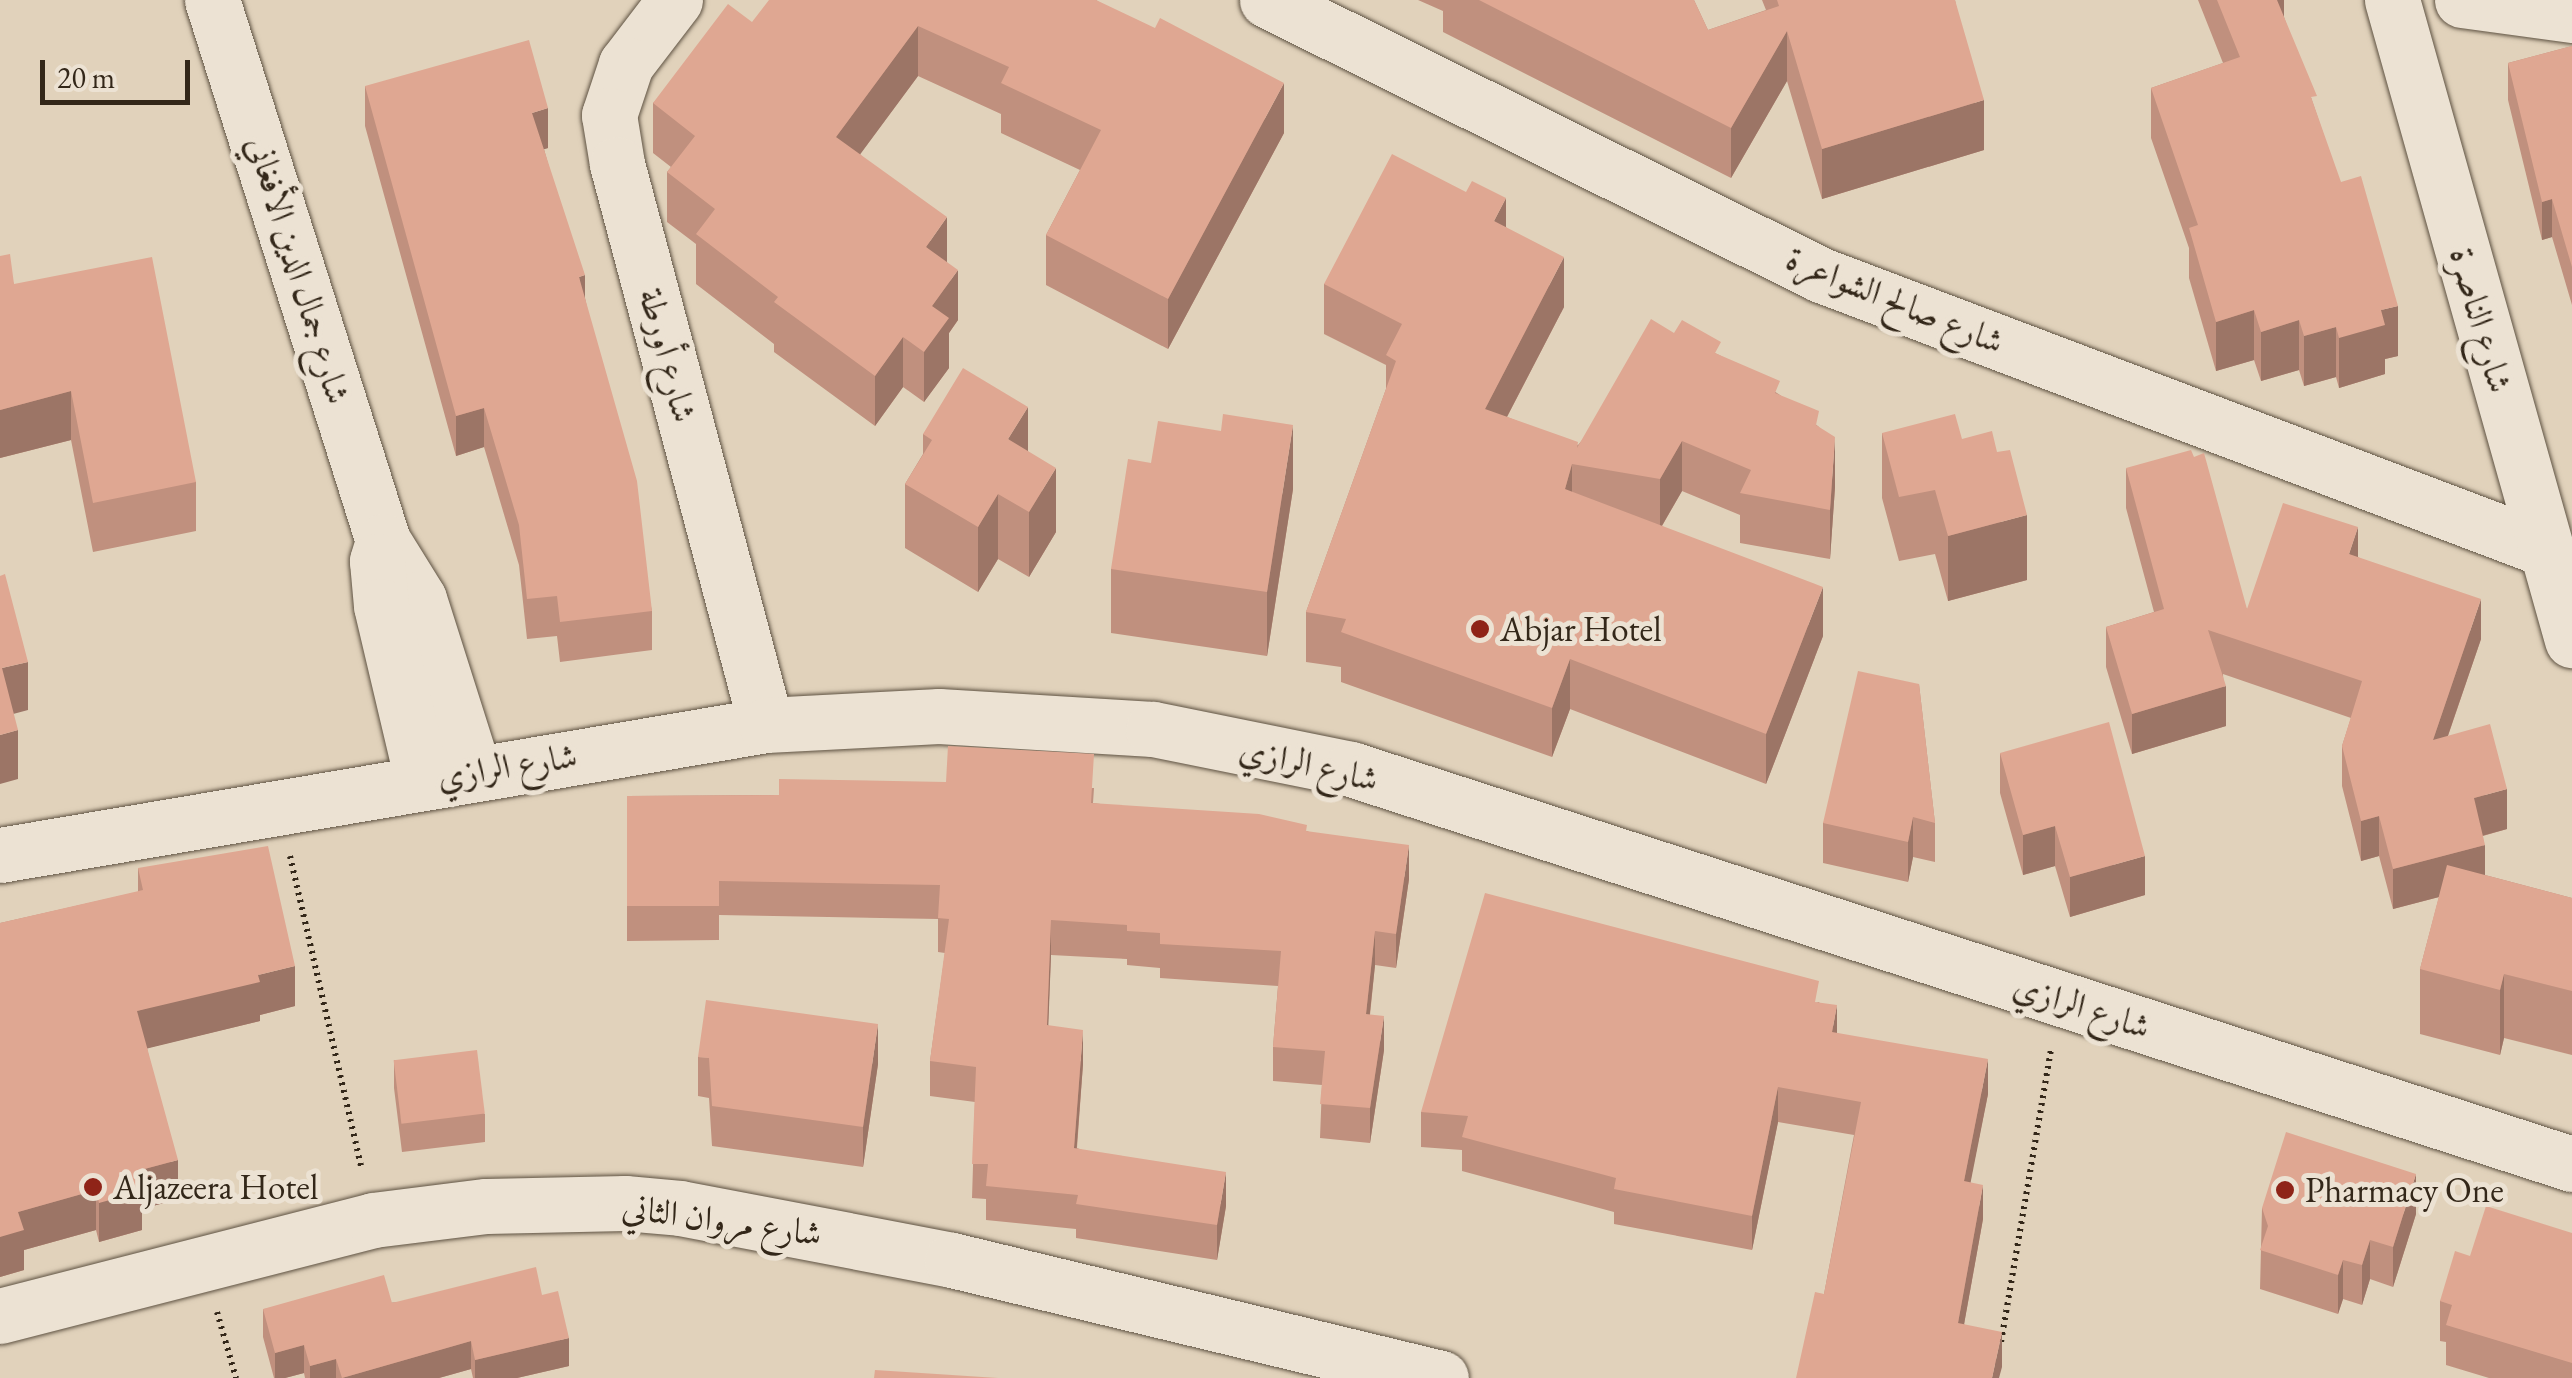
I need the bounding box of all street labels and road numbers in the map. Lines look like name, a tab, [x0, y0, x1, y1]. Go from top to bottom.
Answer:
street label: شارع جمال الدين الأفغاني	[238, 131, 360, 409]
street label: شارع صالح الشواعرة	[1780, 237, 2010, 363]
street label: شارع الناصرة	[2440, 243, 2522, 397]
street label: شارع أورطة	[630, 283, 706, 427]
street label: شارع الرازي	[1235, 728, 1383, 800]
street label: شارع الرازي	[434, 734, 580, 798]
street label: شارع الرازي	[2008, 964, 2156, 1048]
street label: شارع مروان الثاني	[620, 1185, 824, 1255]

